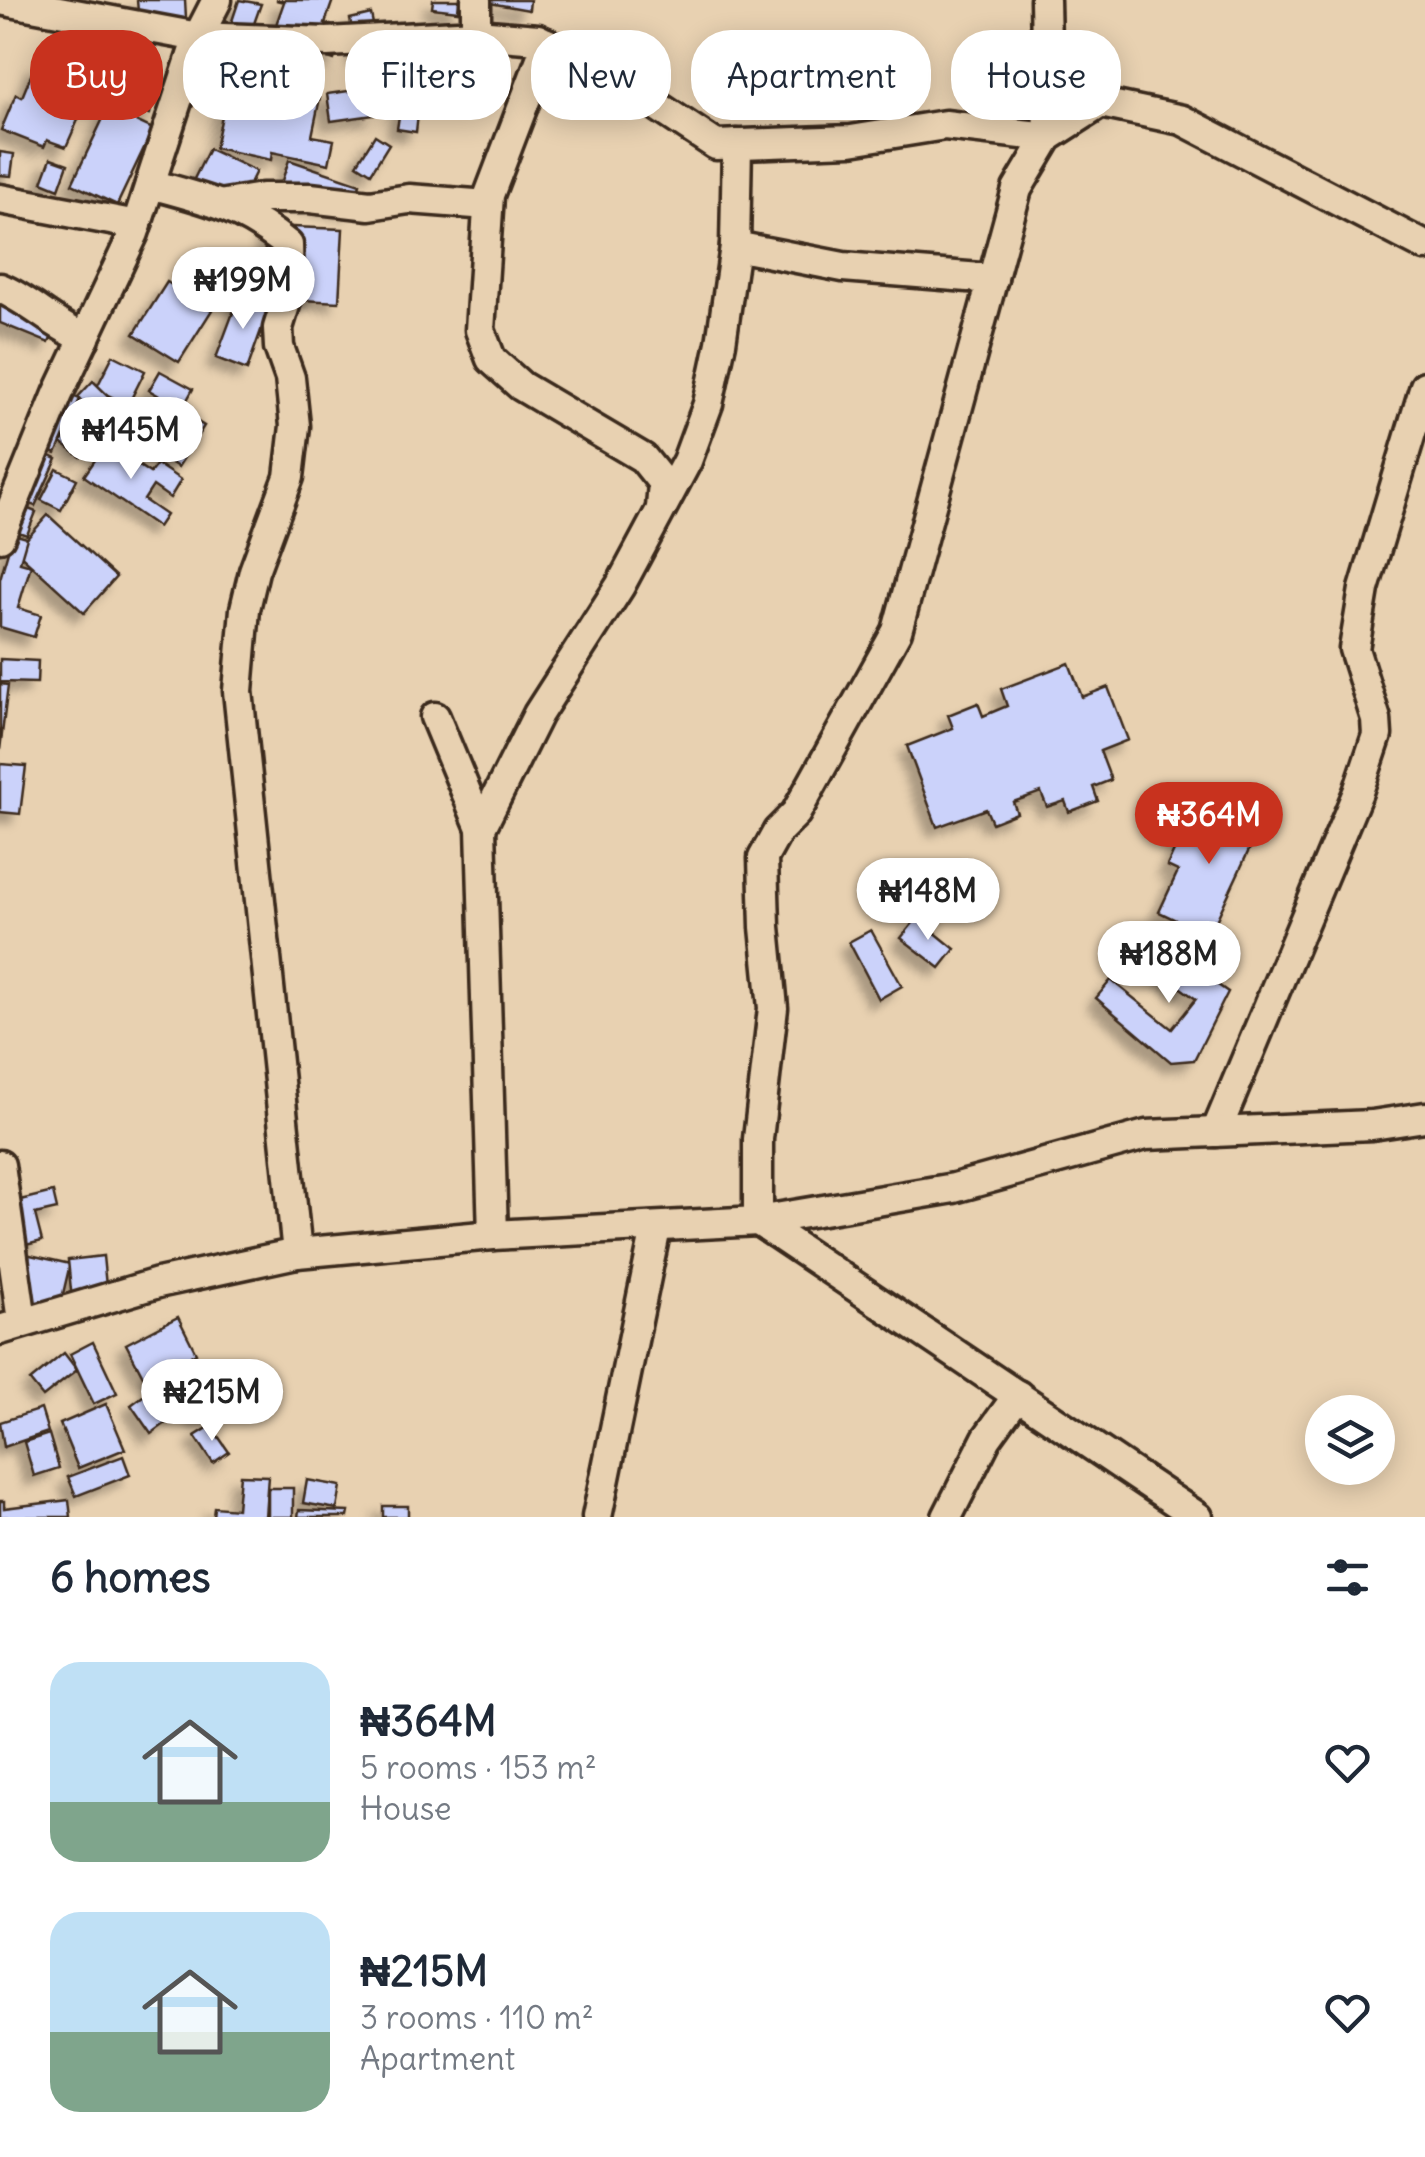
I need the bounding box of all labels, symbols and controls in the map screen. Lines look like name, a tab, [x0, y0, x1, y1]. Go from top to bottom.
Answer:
chip: Buy	[30, 30, 163, 120]
chip: Rent	[183, 30, 325, 120]
chip: Filters	[345, 30, 511, 120]
chip: New	[531, 30, 671, 120]
chip: Apartment	[691, 30, 931, 120]
chip: House	[951, 30, 1121, 120]
pin: ₦199M	[173, 247, 313, 332]
text: ₦199M	[194, 259, 292, 300]
pin: ₦145M	[61, 397, 201, 482]
text: ₦145M	[82, 409, 180, 450]
pin: ₦364M	[1139, 782, 1279, 867]
text: ₦364M	[1157, 794, 1261, 835]
pin: ₦148M	[858, 858, 998, 943]
text: ₦148M	[879, 870, 977, 911]
pin: ₦188M	[1099, 921, 1239, 1006]
text: ₦188M	[1120, 933, 1218, 974]
pin: ₦215M	[142, 1359, 282, 1444]
text: ₦215M	[163, 1371, 261, 1412]
map controls	[1305, 1395, 1395, 1485]
button: layers	[1305, 1395, 1395, 1485]
icon: filters	[1320, 1550, 1375, 1605]
text: 6 homes	[50, 1551, 211, 1603]
text: ₦364M	[360, 1695, 497, 1747]
icon: home	[130, 1702, 250, 1822]
icon: heart	[1320, 1735, 1375, 1790]
text: 5 rooms · 153 m²	[360, 1747, 597, 1788]
text: House	[360, 1788, 451, 1829]
text: ₦215M	[360, 1945, 488, 1997]
icon: home	[130, 1952, 250, 2072]
icon: heart	[1320, 1985, 1375, 2040]
text: 3 rooms · 110 m²	[360, 1997, 594, 2038]
text: Apartment	[360, 2038, 515, 2079]

